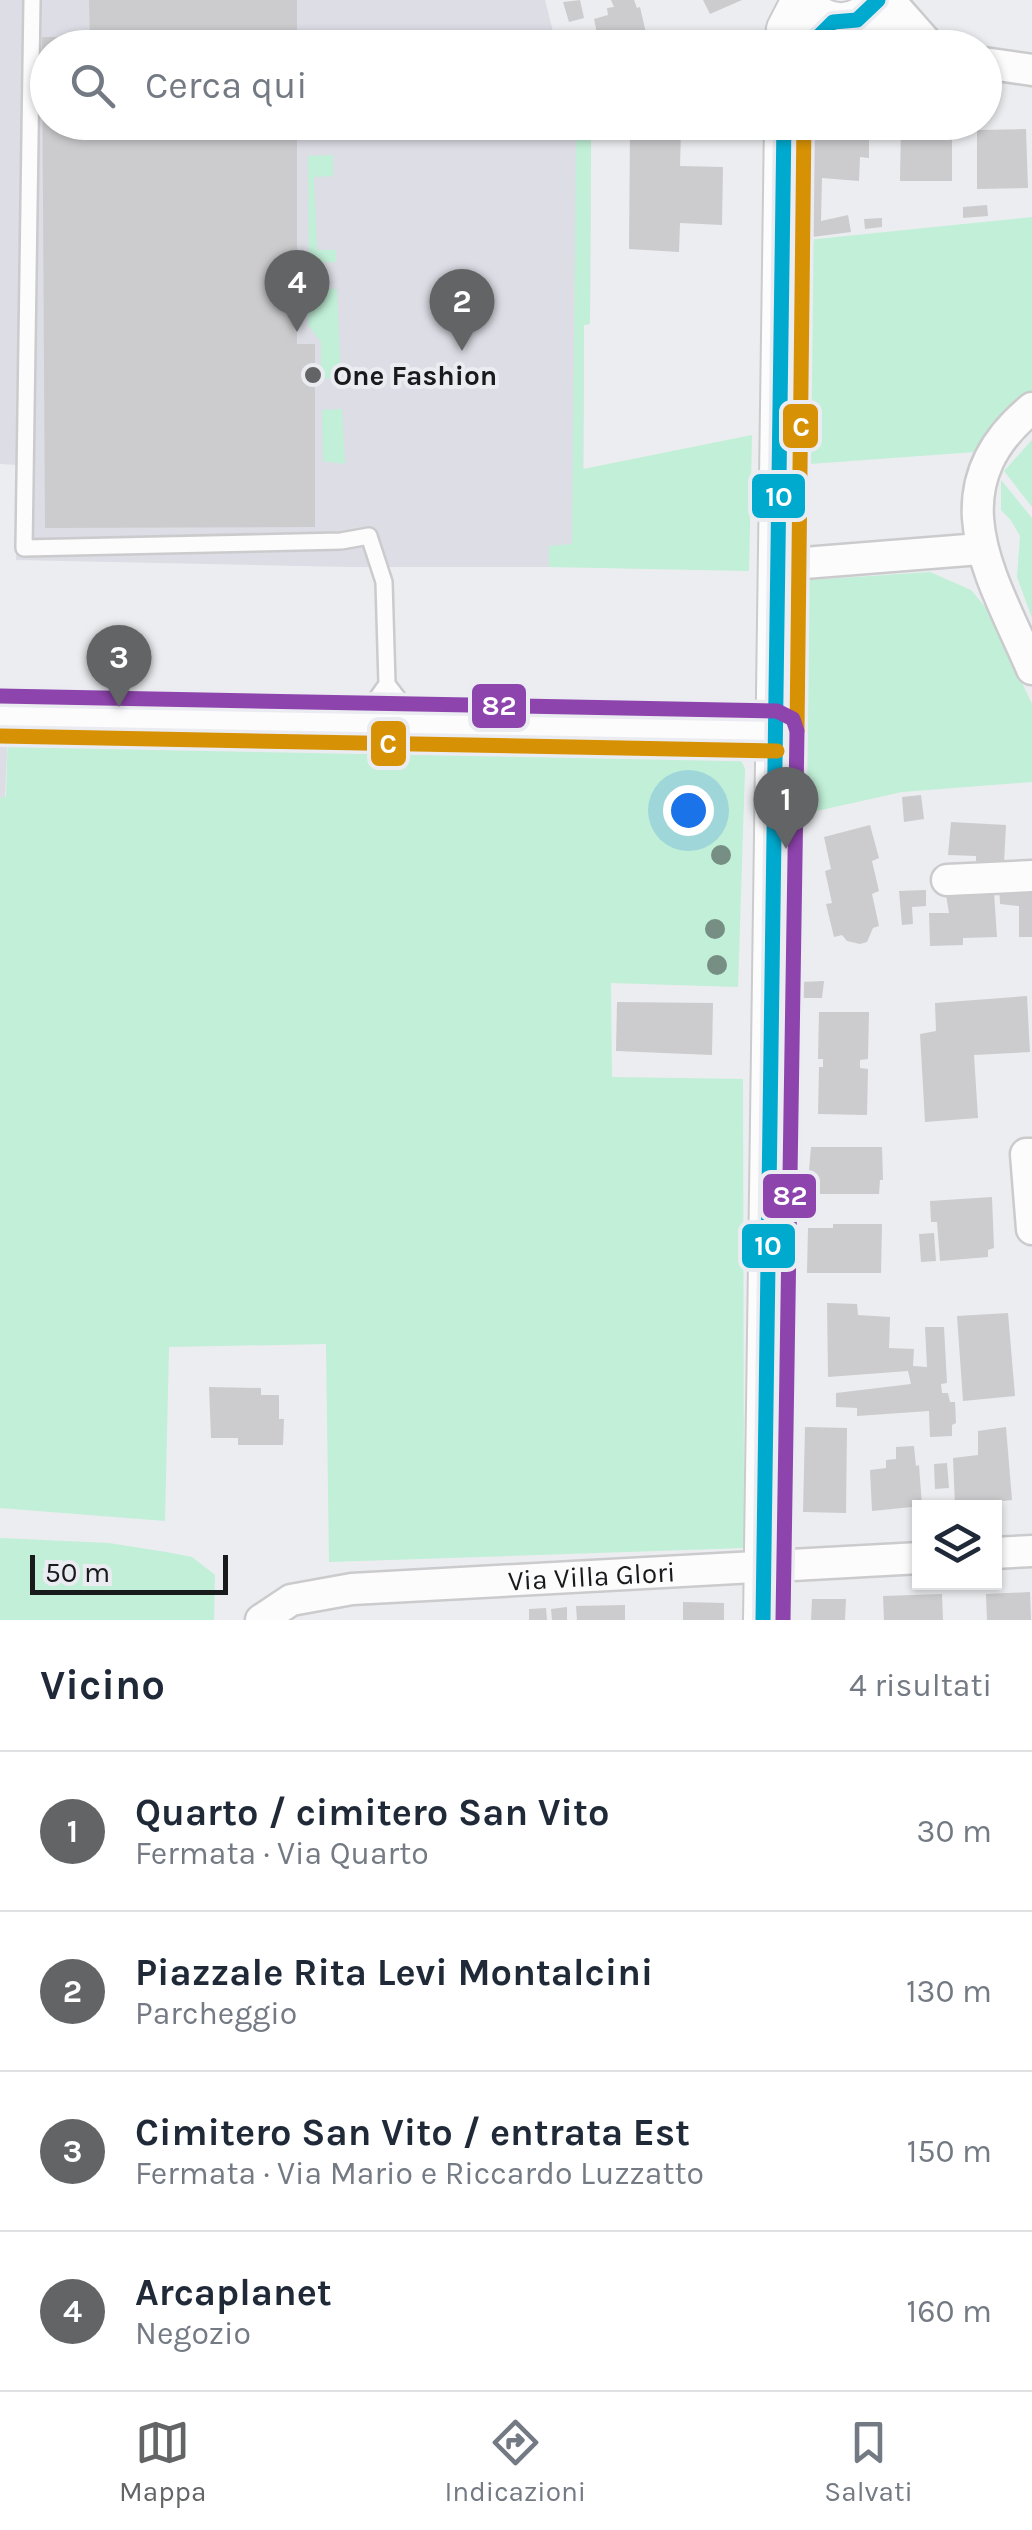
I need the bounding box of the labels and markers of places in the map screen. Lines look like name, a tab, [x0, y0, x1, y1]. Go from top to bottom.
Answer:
pin: 4	[264, 250, 330, 332]
pin: 2	[430, 268, 494, 351]
place label: One Fashion	[333, 359, 497, 392]
marker: One Fashion	[302, 364, 324, 386]
pin: 3	[86, 624, 152, 707]
pin: 1	[754, 766, 818, 849]

